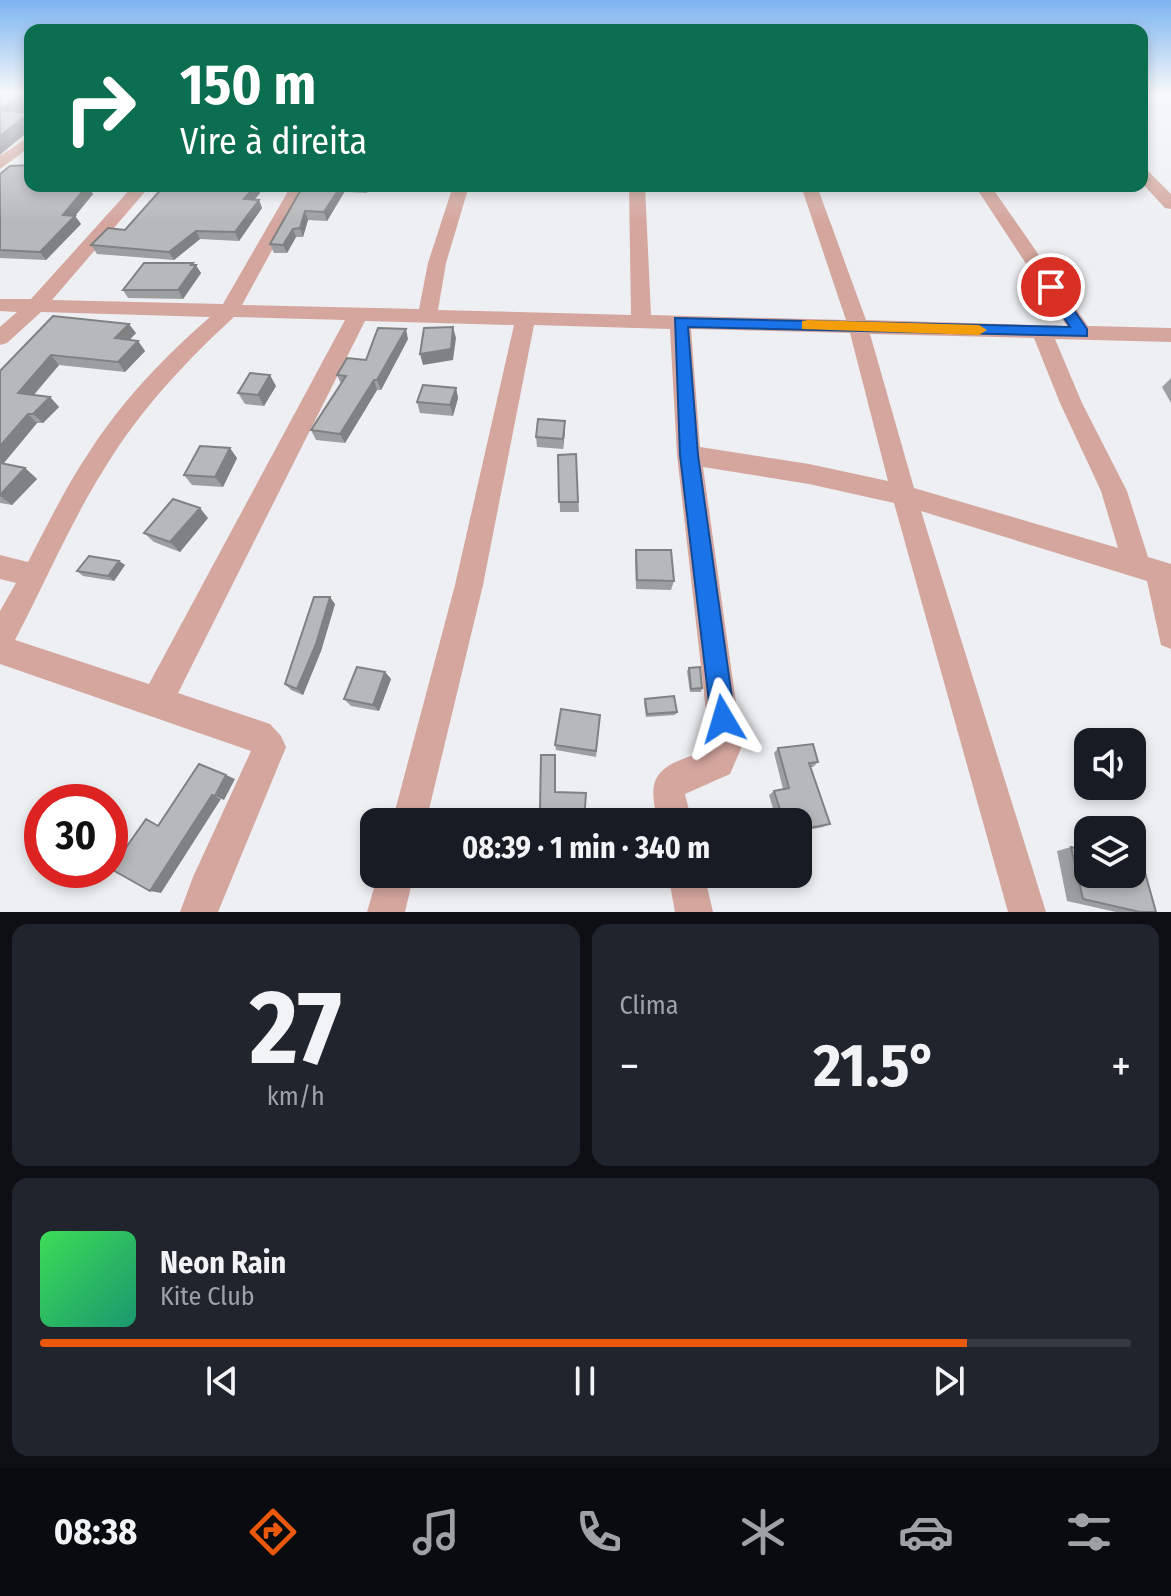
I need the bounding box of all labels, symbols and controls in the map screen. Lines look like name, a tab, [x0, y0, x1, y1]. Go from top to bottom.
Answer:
text: 150 m	[180, 52, 316, 119]
icon: right	[48, 56, 152, 160]
text: Vire à direita	[180, 120, 367, 164]
pin	[1017, 253, 1085, 321]
icon: arrive	[1029, 265, 1073, 309]
position arrow	[681, 677, 765, 761]
map controls	[1074, 728, 1146, 888]
button: sound	[1074, 728, 1146, 800]
speed limit sign: 30	[24, 784, 128, 888]
button: layers	[1074, 816, 1146, 888]
text: 08:39 · 1 min · 340 m	[462, 830, 710, 866]
text: 27	[250, 966, 342, 1091]
text: Clima	[620, 990, 679, 1021]
text: 21.5°	[813, 1030, 937, 1102]
text: −	[620, 1040, 639, 1093]
text: +	[1111, 1040, 1131, 1093]
text: km/h	[267, 1081, 325, 1112]
text: Neon Rain	[160, 1245, 286, 1281]
text: Kite Club	[160, 1281, 255, 1312]
icon: previous	[200, 1359, 244, 1403]
icon: pause	[563, 1359, 607, 1403]
icon: next	[927, 1359, 971, 1403]
icon: directions	[245, 1504, 301, 1560]
icon: music	[408, 1504, 464, 1560]
icon: phone	[571, 1504, 627, 1560]
icon: climate	[735, 1504, 791, 1560]
icon: car	[898, 1504, 954, 1560]
icon: filters	[1061, 1504, 1117, 1560]
text: 08:38	[54, 1510, 137, 1554]

